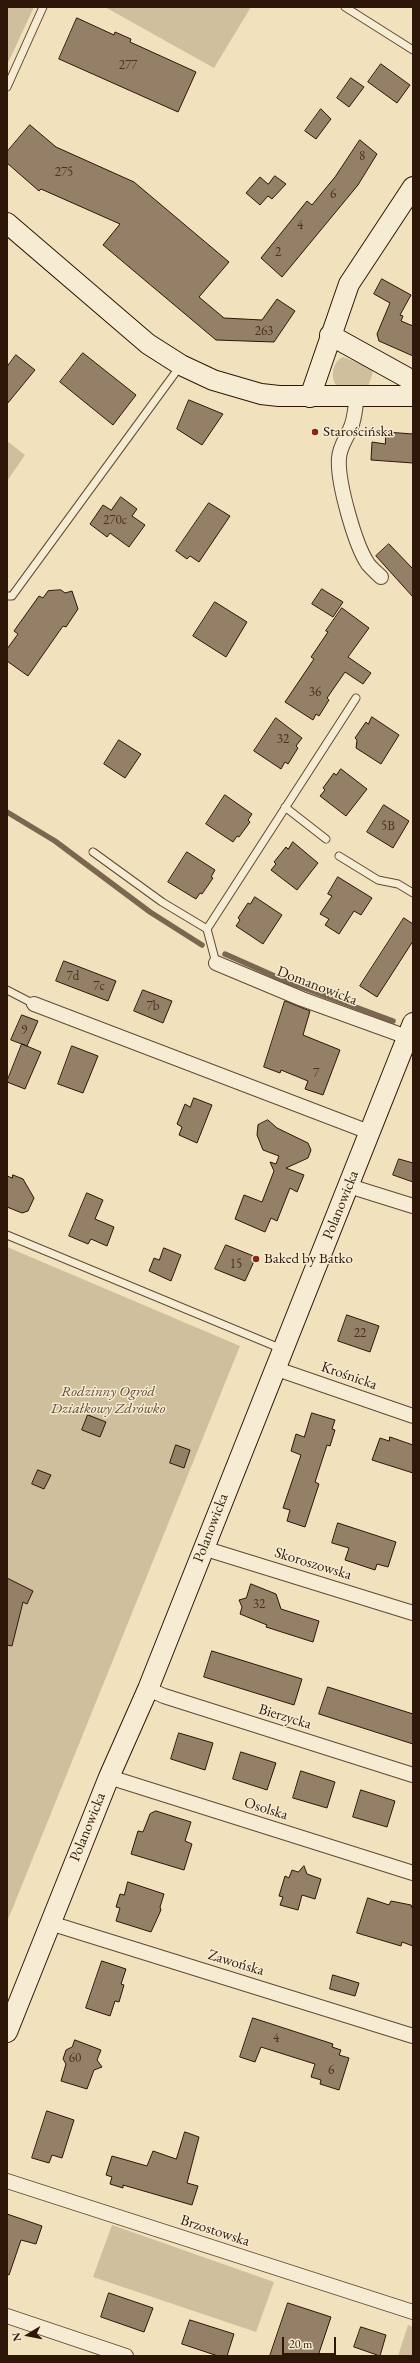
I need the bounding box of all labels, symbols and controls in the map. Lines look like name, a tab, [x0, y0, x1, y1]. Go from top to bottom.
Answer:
house number: 277	[119, 57, 137, 73]
house number: 8	[359, 148, 365, 164]
house number: 275	[55, 164, 73, 180]
house number: 6	[330, 186, 336, 202]
house number: 4	[297, 217, 303, 233]
house number: 2	[275, 244, 281, 260]
house number: 263	[255, 323, 273, 339]
place label: Starościńska	[323, 423, 394, 441]
marker: Starościńska	[310, 427, 320, 437]
house number: 270c	[103, 512, 127, 528]
house number: 36	[309, 684, 321, 700]
house number: 32	[277, 731, 289, 747]
house number: 5B	[381, 818, 395, 834]
street label: Domanowicka	[274, 962, 360, 1010]
house number: 7d	[67, 968, 79, 984]
house number: 7c	[93, 978, 105, 994]
house number: 7b	[147, 998, 159, 1014]
house number: 9	[21, 1022, 27, 1038]
house number: 7	[313, 1065, 319, 1081]
street label: Polanowicka	[319, 1168, 363, 1242]
place label: Baked by Batko	[264, 1250, 353, 1268]
marker: Baked by Batko	[251, 1254, 261, 1264]
house number: 15	[230, 1256, 242, 1272]
house number: 22	[354, 1325, 366, 1341]
street label: Krośnicka	[319, 1358, 379, 1394]
park label: Rodzinny Ogród Działkowy Zdrówko	[51, 1383, 165, 1418]
street label: Polanowicka	[190, 1491, 232, 1565]
street label: Skoroszowska	[272, 1544, 354, 1584]
house number: 32	[253, 1596, 265, 1612]
street label: Bierzycka	[256, 1700, 314, 1734]
street label: Polanowicka	[66, 1790, 110, 1864]
street label: Osolska	[242, 1794, 290, 1824]
street label: Zawońska	[206, 1946, 266, 1980]
house number: 4	[273, 2030, 279, 2046]
house number: 60	[69, 2050, 81, 2066]
house number: 6	[328, 2062, 334, 2078]
street label: Brzostowska	[178, 2211, 252, 2251]
north arrow	[8, 2315, 48, 2355]
scale bar	[284, 2329, 338, 2355]
text: N	[9, 2331, 24, 2343]
text: 20 m	[289, 2336, 312, 2352]

